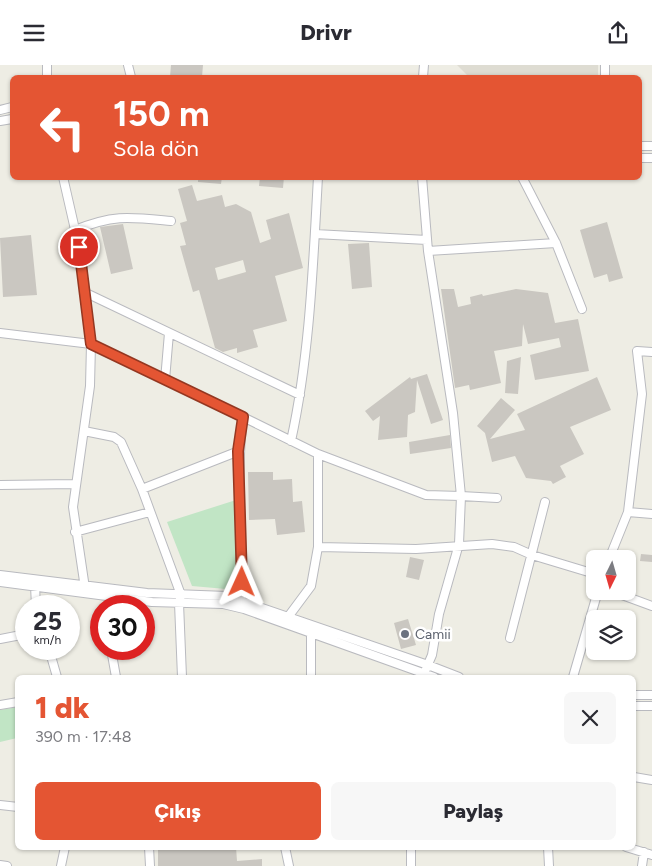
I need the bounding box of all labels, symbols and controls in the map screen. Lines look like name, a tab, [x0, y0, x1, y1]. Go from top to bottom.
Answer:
icon: menu	[20, 19, 48, 47]
text: Drivr	[300, 19, 352, 46]
icon: share	[604, 19, 632, 47]
text: 150 m	[113, 93, 210, 135]
icon: left	[30, 95, 95, 160]
text: Sola dön	[113, 135, 199, 162]
pin	[58, 226, 100, 268]
icon: arrive	[65, 233, 93, 261]
north arrow	[586, 550, 636, 600]
map controls	[586, 550, 636, 660]
position arrow	[215, 555, 267, 607]
speed limit sign: 30	[90, 595, 155, 660]
text: 25	[33, 606, 62, 636]
button: layers	[586, 610, 636, 660]
place label: Camii	[415, 626, 451, 643]
marker: Camii	[399, 628, 411, 640]
text: km/h	[34, 633, 61, 647]
text: 1 dk	[35, 689, 90, 726]
button: close	[564, 692, 616, 744]
text: 390 m · 17:48	[35, 727, 132, 746]
button: Çıkış	[35, 782, 321, 840]
button: Paylaş	[331, 782, 616, 840]

